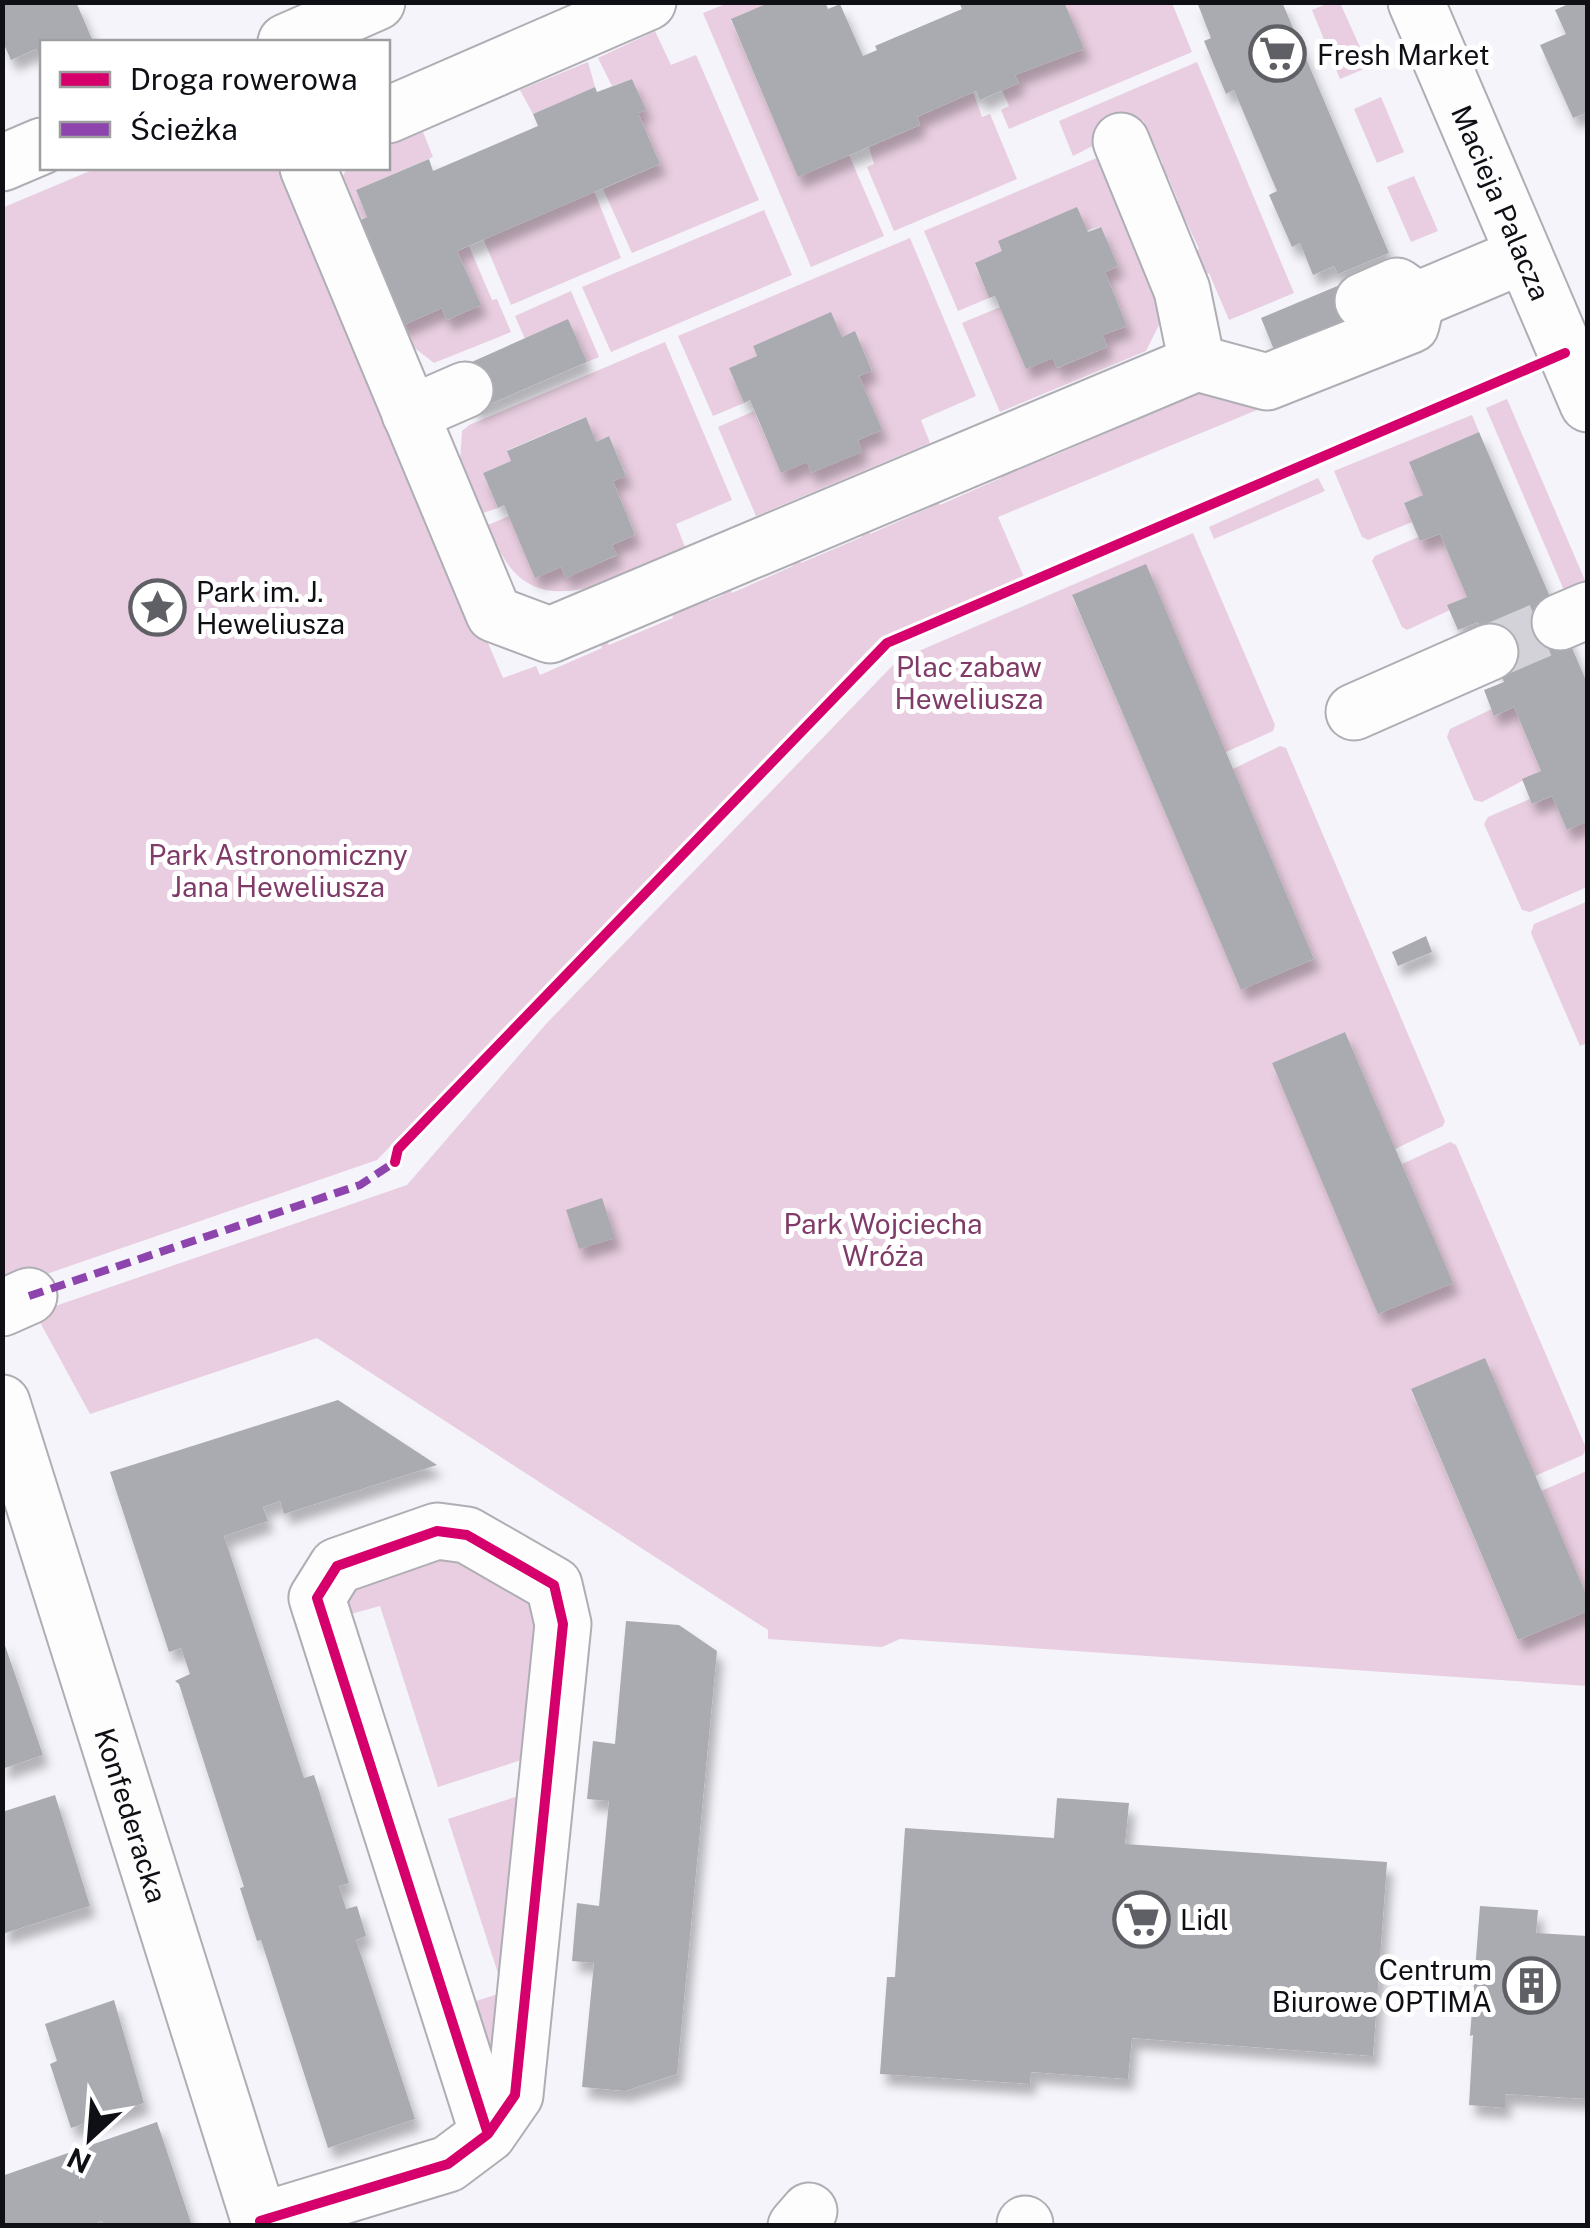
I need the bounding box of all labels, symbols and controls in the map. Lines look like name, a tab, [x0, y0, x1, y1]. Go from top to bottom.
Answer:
supermarket icon: Fresh Market	[1248, 24, 1308, 84]
place label: Fresh Market	[1317, 38, 1490, 71]
legend	[40, 40, 390, 170]
text: Droga rowerowa	[130, 61, 357, 97]
street label: Macieja Palacza	[1446, 100, 1558, 305]
text: Ścieżka	[130, 111, 238, 147]
place label: Park im. J. Heweliusza	[196, 575, 345, 640]
place icon: Park im. J. Heweliusza	[127, 577, 187, 637]
park label: Plac zabaw Heweliusza	[894, 650, 1044, 715]
park label: Park Astronomiczny Jana Heweliusza	[148, 838, 408, 903]
park label: Park Wojciecha Wróża	[784, 1207, 982, 1272]
street label: Konfederacka	[89, 1724, 175, 1906]
supermarket icon: Lidl	[1111, 1889, 1171, 1949]
place label: Lidl	[1180, 1903, 1228, 1936]
place label: Centrum Biurowe OPTIMA	[1272, 1953, 1492, 2018]
building icon: Centrum Biurowe OPTIMA	[1501, 1955, 1561, 2015]
north arrow	[40, 2088, 140, 2188]
text: N	[62, 2141, 96, 2181]

